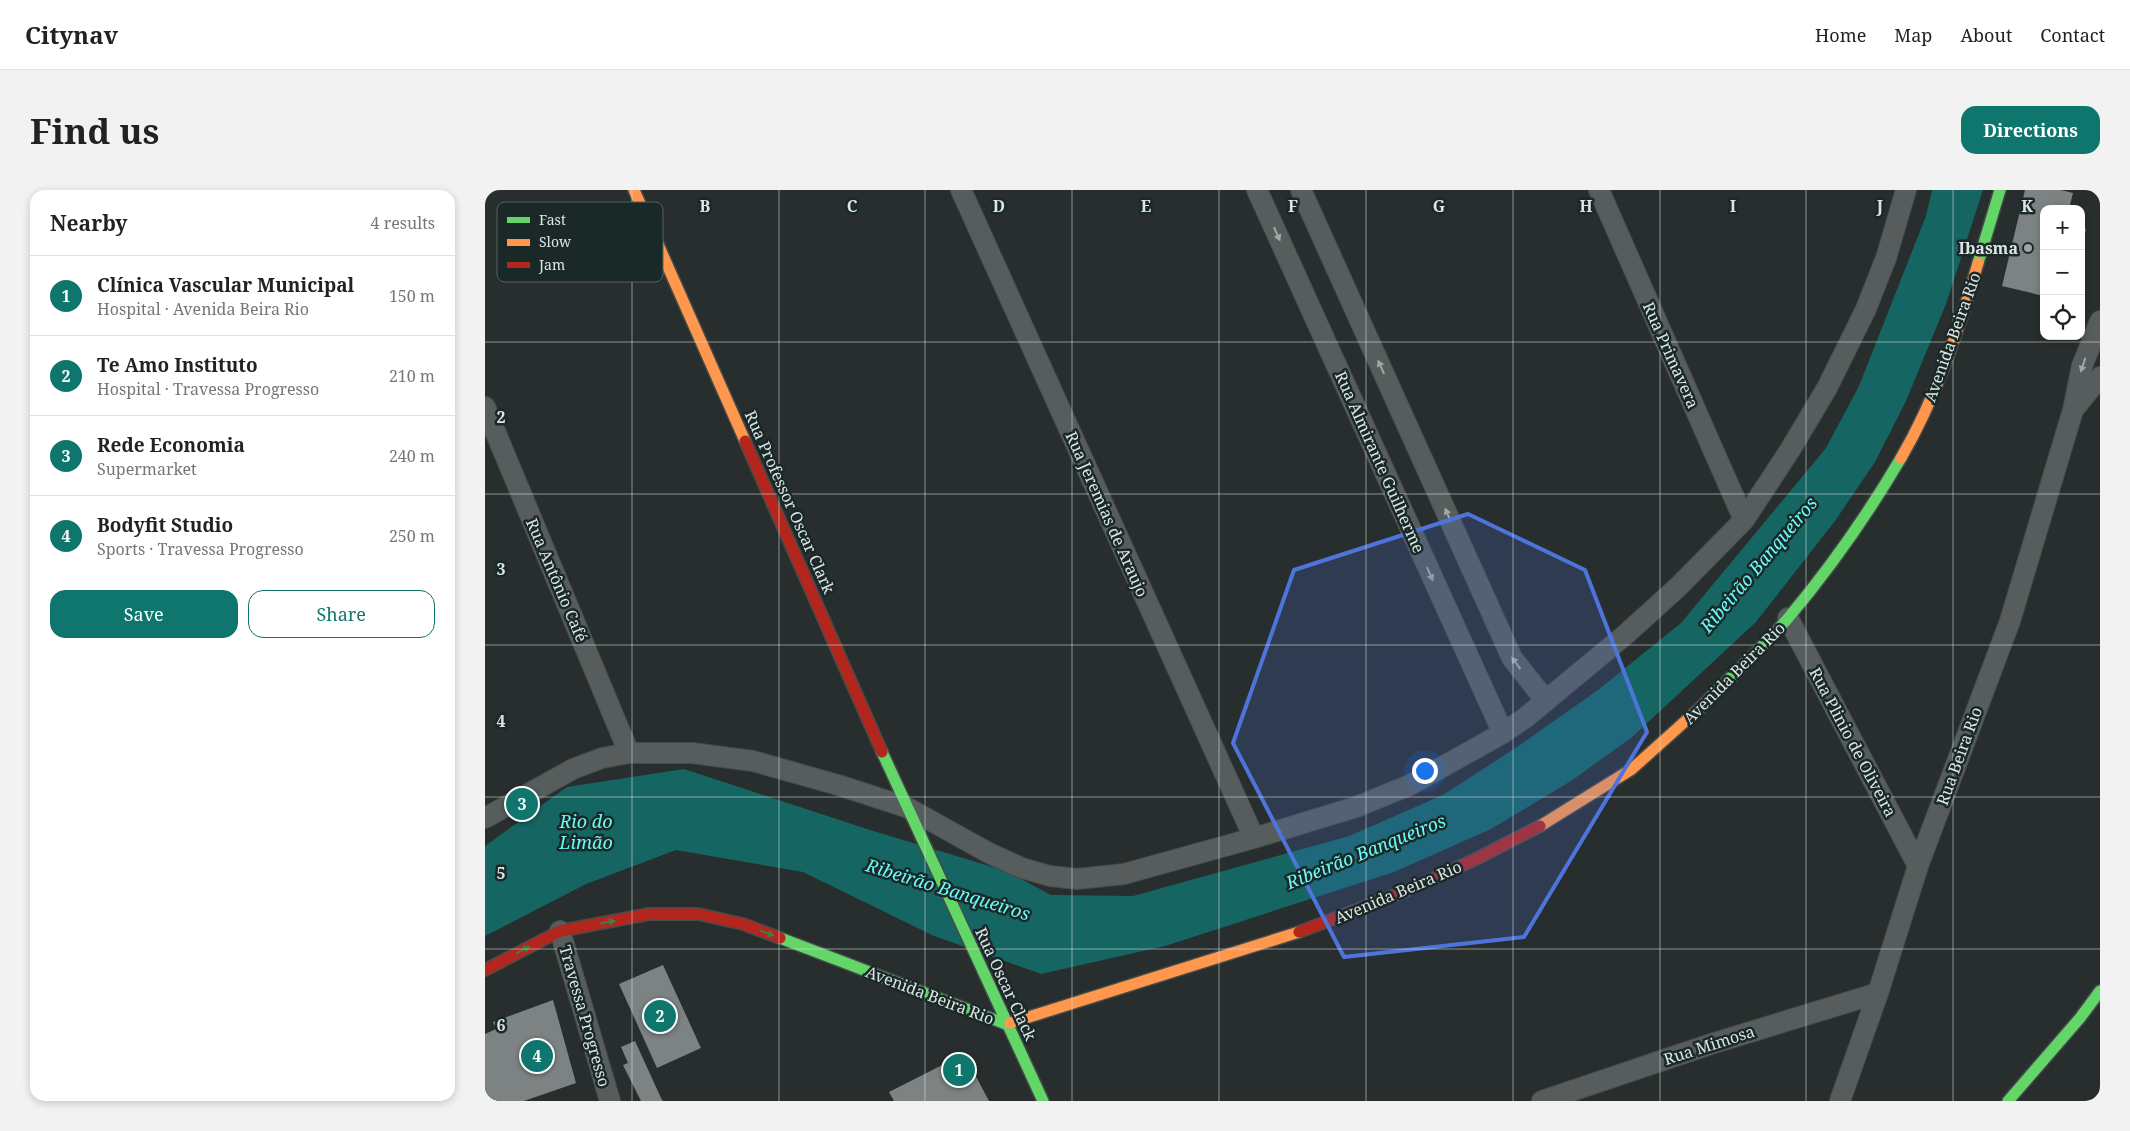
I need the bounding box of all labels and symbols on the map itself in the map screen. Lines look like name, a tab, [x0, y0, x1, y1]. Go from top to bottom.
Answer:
text: B	[700, 195, 711, 217]
text: C	[847, 195, 858, 217]
text: D	[993, 195, 1005, 217]
text: E	[1141, 195, 1151, 217]
text: F	[1288, 195, 1298, 217]
text: G	[1433, 195, 1445, 217]
text: H	[1579, 195, 1593, 217]
text: I	[1730, 195, 1736, 217]
text: J	[1876, 195, 1884, 217]
text: K	[2021, 195, 2033, 217]
legend	[497, 202, 663, 282]
text: Fast	[539, 210, 566, 229]
one-way arrow	[1273, 227, 1281, 241]
text: Slow	[539, 232, 572, 251]
place label: Ibasma	[1959, 237, 2018, 259]
marker: Ibasma	[2022, 242, 2034, 254]
text: Jam	[538, 255, 565, 274]
street label: Avenida Beira Rio	[1918, 269, 1986, 405]
street label: Rua Primavera	[1638, 298, 1704, 412]
one-way arrow	[2079, 357, 2086, 372]
one-way arrow	[1377, 360, 1385, 374]
street label: Rua Almirante Guilherme	[1330, 368, 1430, 556]
text: 2	[496, 406, 506, 428]
street label: Rua Professor Oscar Clark	[740, 407, 841, 598]
street label: Rua Jeremias de Araujo	[1061, 428, 1153, 600]
water label: Ribeirão Banqueiros	[1694, 491, 1822, 638]
one-way arrow	[1444, 508, 1452, 522]
street label: Rua Antônio Café	[521, 515, 593, 645]
text: 3	[496, 558, 506, 580]
one-way arrow	[1427, 567, 1435, 581]
street label: Avenida Beira Rio	[1678, 617, 1790, 729]
one-way arrow	[1511, 656, 1521, 670]
street label: Rua Plinio de Oliveira	[1804, 664, 1902, 820]
street label: Rua Beira Rio	[1931, 704, 1987, 808]
text: 4	[496, 710, 506, 732]
your location	[1412, 758, 1438, 784]
pin: 3	[506, 785, 538, 823]
water label: Ribeirão Banqueiros	[1281, 808, 1449, 894]
water label: Rio do Limão	[558, 809, 613, 854]
water label: Ribeirão Banqueiros	[862, 852, 1033, 925]
street label: Avenida Beira Rio	[1331, 855, 1465, 929]
text: 5	[496, 862, 506, 884]
one-way arrow	[601, 917, 617, 925]
street label: Rua Oscar Clack	[970, 924, 1042, 1045]
one-way arrow	[760, 930, 775, 937]
street label: Travessa Progresso	[554, 943, 616, 1089]
one-way arrow	[515, 946, 530, 954]
street label: Avenida Beira Rio	[863, 960, 997, 1030]
pin: 2	[644, 997, 676, 1035]
text: 6	[496, 1014, 506, 1036]
street label: Rua Mimosa	[1661, 1020, 1757, 1070]
pin: 4	[521, 1037, 553, 1075]
pin: 1	[943, 1051, 975, 1089]

